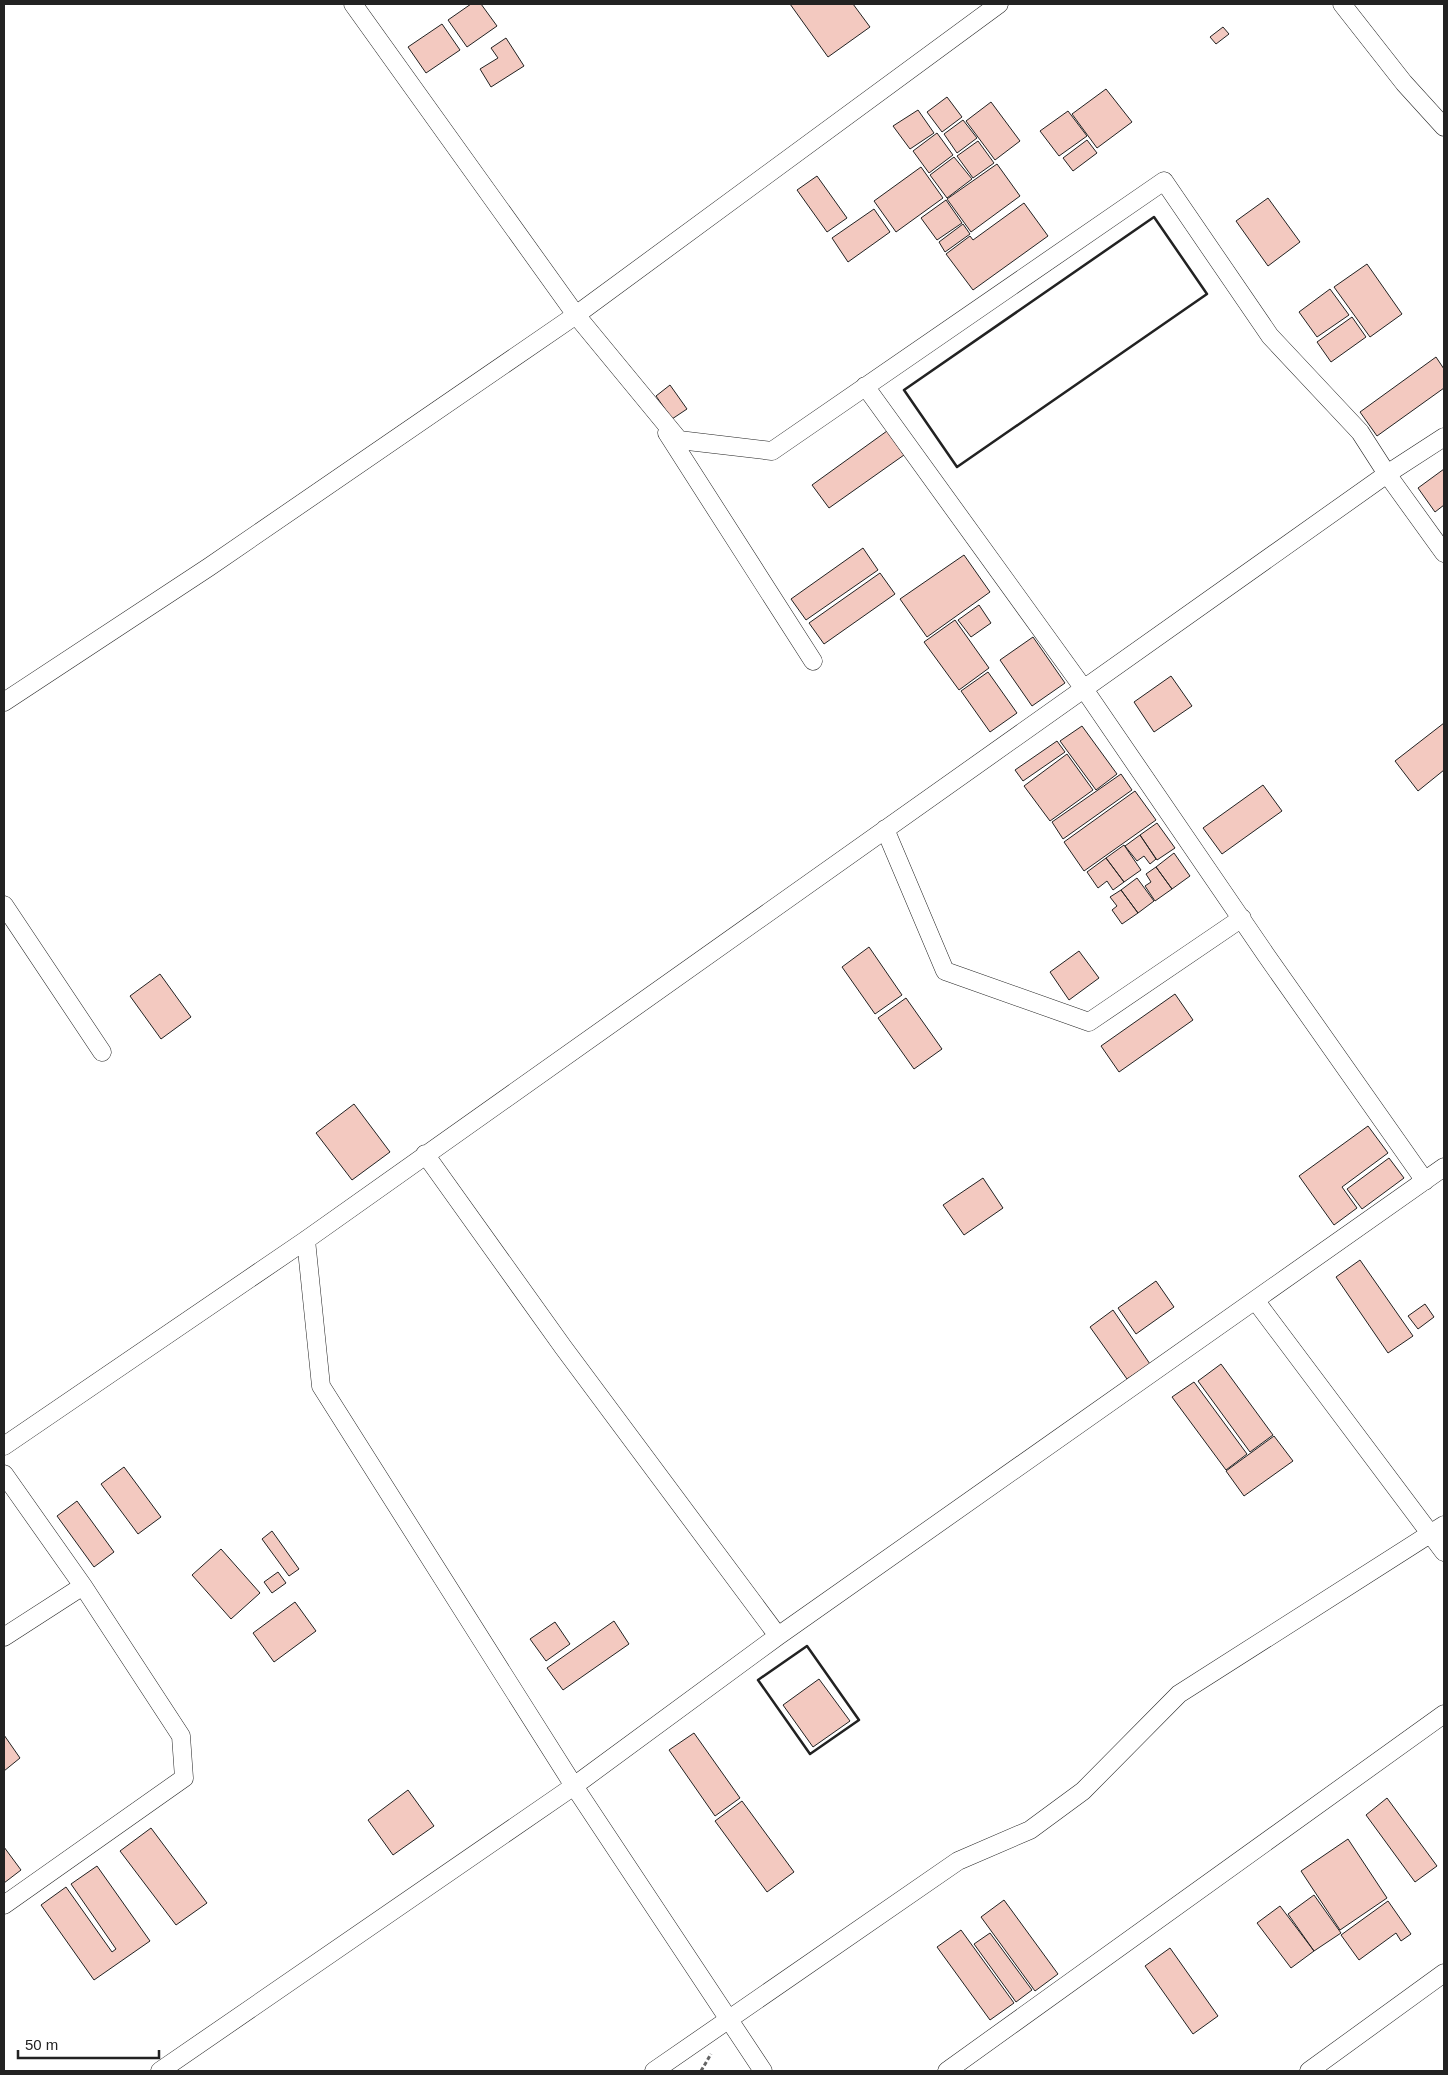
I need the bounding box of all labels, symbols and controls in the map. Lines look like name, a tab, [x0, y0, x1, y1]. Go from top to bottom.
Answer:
scale bar	[18, 2028, 159, 2060]
text: 50 m	[25, 2036, 58, 2053]

